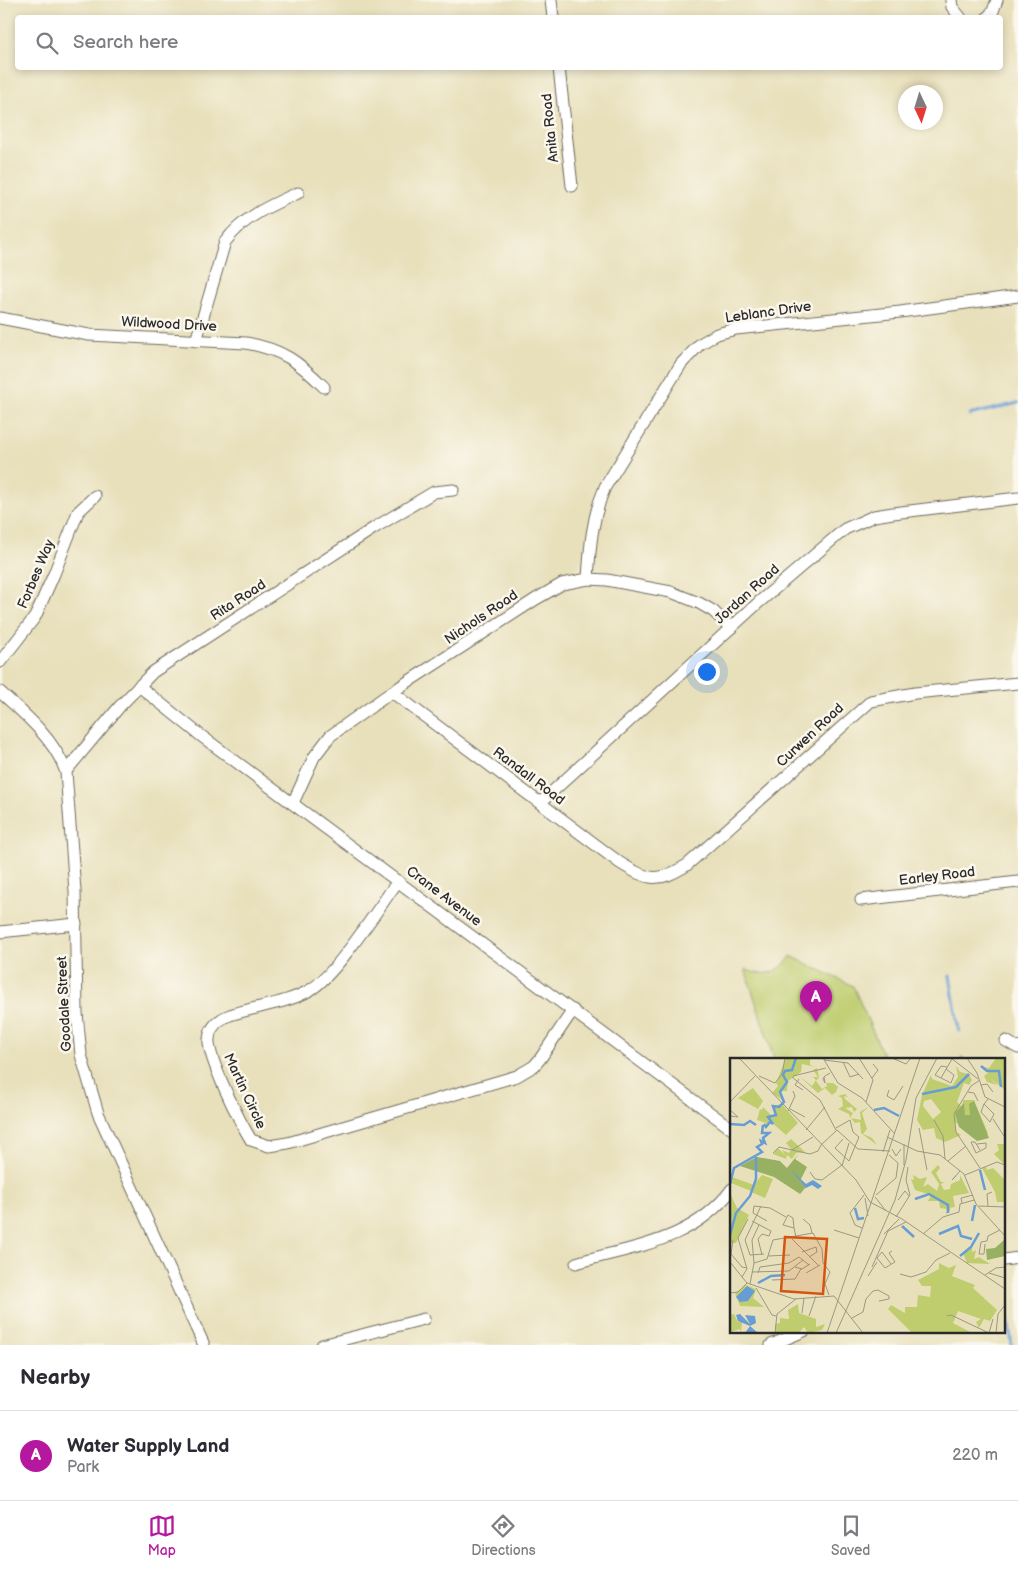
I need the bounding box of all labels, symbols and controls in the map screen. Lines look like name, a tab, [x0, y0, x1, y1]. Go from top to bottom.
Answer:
search box	[15, 15, 1003, 70]
icon: search	[33, 29, 61, 57]
text: Search here	[73, 31, 178, 54]
north arrow	[898, 85, 943, 130]
street label: Anita Road	[538, 93, 562, 163]
street label: Leblanc Drive	[724, 298, 812, 326]
street label: Wildwood Drive	[121, 313, 217, 335]
street label: Forbes Way	[14, 536, 58, 611]
street label: Jordan Road	[711, 561, 783, 627]
street label: Rita Road	[207, 576, 269, 624]
street label: Nichols Road	[441, 586, 521, 648]
your location	[694, 659, 720, 685]
street label: Curwen Road	[773, 699, 847, 771]
street label: Randall Road	[490, 743, 568, 809]
street label: Crane Avenue	[403, 862, 485, 930]
street label: Earley Road	[898, 863, 976, 889]
street label: Goodale Street	[53, 955, 75, 1052]
pin: A	[800, 981, 832, 1022]
street label: Martin Circle	[220, 1051, 270, 1131]
inset map	[730, 1058, 1006, 1332]
text: Nearby	[20, 1365, 90, 1390]
text: Water Supply Land	[67, 1435, 229, 1458]
text: A	[31, 1446, 41, 1465]
text: 220 m	[952, 1446, 998, 1465]
text: Park	[67, 1458, 99, 1477]
tab: Map	[148, 1512, 176, 1559]
tab: Directions	[471, 1512, 536, 1559]
tab: Saved	[831, 1512, 870, 1559]

